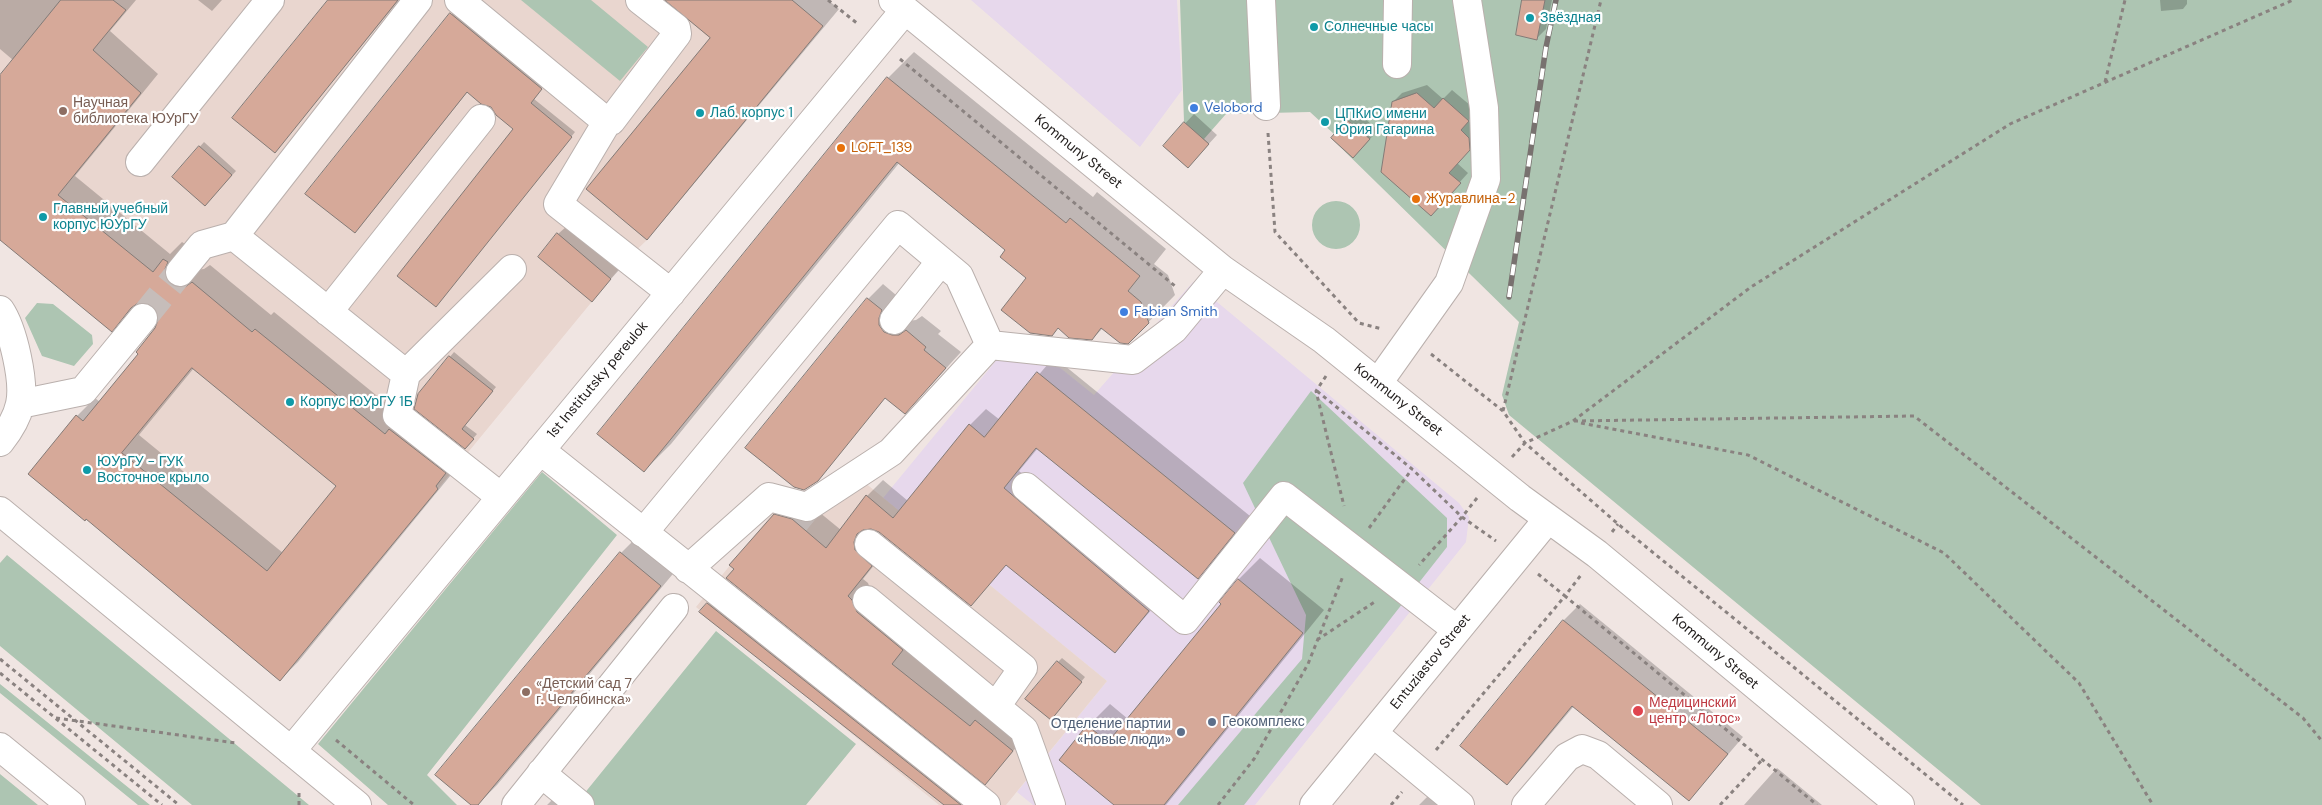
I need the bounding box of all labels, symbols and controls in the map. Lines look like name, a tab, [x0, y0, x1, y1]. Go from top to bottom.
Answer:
place label: Звёздная	[1540, 10, 1601, 26]
marker: Звёздная	[1524, 12, 1536, 24]
place label: Солнечные часы	[1324, 19, 1434, 35]
marker: Солнечные часы	[1308, 21, 1320, 33]
place label: Научная библиотека ЮУрГУ	[73, 95, 198, 128]
place label: Velobord	[1204, 100, 1263, 116]
marker: Velobord	[1188, 102, 1200, 114]
marker: Научная библиотека ЮУрГУ	[57, 105, 69, 117]
place label: Лаб. корпус 1	[710, 105, 793, 121]
place label: ЦПКиО имени Юрия Гагарина	[1335, 106, 1434, 138]
marker: Лаб. корпус 1	[694, 107, 706, 119]
street label: Kommuny Street	[1031, 111, 1125, 193]
marker: ЦПКиО имени Юрия Гагарина	[1319, 116, 1331, 128]
place label: LOFT_139	[851, 140, 912, 156]
marker: LOFT_139	[835, 142, 847, 154]
place label: Журавлина-2	[1426, 191, 1515, 207]
marker: Журавлина-2	[1410, 193, 1422, 205]
place label: Главный учебный корпус ЮУрГУ	[53, 201, 168, 233]
marker: Главный учебный корпус ЮУрГУ	[37, 211, 49, 223]
place label: Fabian Smith	[1134, 304, 1218, 320]
marker: Fabian Smith	[1118, 306, 1130, 318]
street label: 1st Institutsky pereulok	[544, 318, 652, 442]
street label: Kommuny Street	[1350, 360, 1446, 440]
place label: Корпус ЮУрГУ 1Б	[300, 394, 413, 410]
marker: Корпус ЮУрГУ 1Б	[284, 396, 296, 408]
place label: ЮУрГУ - ГУК Восточное крыло	[97, 454, 209, 487]
marker: ЮУрГУ - ГУК Восточное крыло	[81, 464, 93, 476]
street label: Entuziastov Street	[1387, 611, 1475, 713]
street label: Kommuny Street	[1668, 611, 1762, 693]
place label: «Детский сад 7 г. Челябинска»	[536, 676, 632, 709]
marker: «Детский сад 7 г. Челябинска»	[520, 686, 532, 698]
place label: Медицинский центр «Лотос»	[1649, 695, 1741, 728]
marker: Медицинский центр «Лотос»	[1631, 704, 1645, 718]
place label: Геокомплекс	[1222, 714, 1305, 730]
place label: Отделение партии «Новые люди»	[1051, 716, 1171, 749]
marker: Геокомплекс	[1206, 716, 1218, 728]
marker: Отделение партии «Новые люди»	[1175, 726, 1187, 738]

